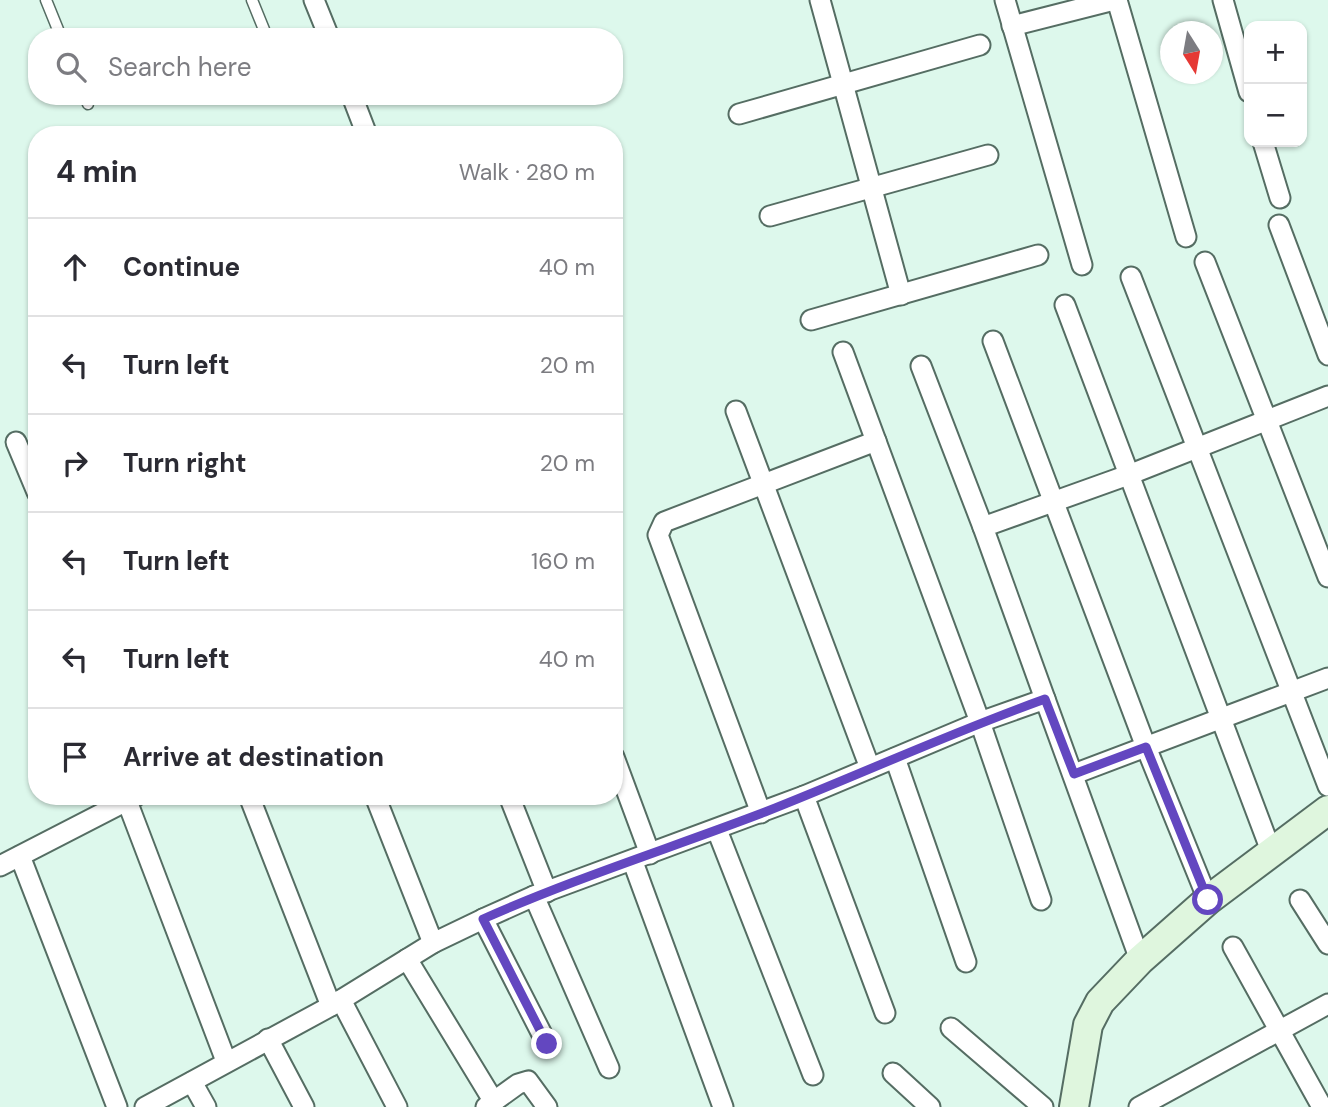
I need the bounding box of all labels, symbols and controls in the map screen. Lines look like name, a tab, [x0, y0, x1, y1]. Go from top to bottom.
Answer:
north arrow	[1160, 21, 1223, 84]
map controls	[1244, 21, 1307, 147]
button: +	[1244, 21, 1307, 84]
search box	[28, 28, 623, 105]
icon: search	[52, 48, 90, 86]
text: Search here	[108, 50, 251, 84]
button: −	[1244, 84, 1307, 147]
text: 4 min	[56, 152, 138, 191]
text: Walk · 280 m	[459, 157, 595, 187]
icon: ahead	[56, 248, 94, 286]
text: Continue	[123, 250, 240, 284]
text: 40 m	[539, 252, 595, 282]
icon: left	[56, 346, 94, 384]
text: Turn left	[123, 348, 230, 382]
text: 20 m	[540, 350, 595, 380]
icon: right	[56, 444, 94, 482]
text: Turn right	[123, 446, 247, 480]
text: 20 m	[540, 448, 595, 478]
icon: left	[56, 542, 94, 580]
text: Turn left	[123, 544, 230, 578]
text: 160 m	[531, 546, 595, 576]
icon: left	[56, 640, 94, 678]
text: Turn left	[123, 642, 230, 676]
text: 40 m	[539, 644, 595, 674]
icon: arrive	[56, 738, 94, 776]
text: Arrive at destination	[123, 740, 384, 774]
route start	[1192, 884, 1223, 915]
route end	[531, 1028, 562, 1059]

